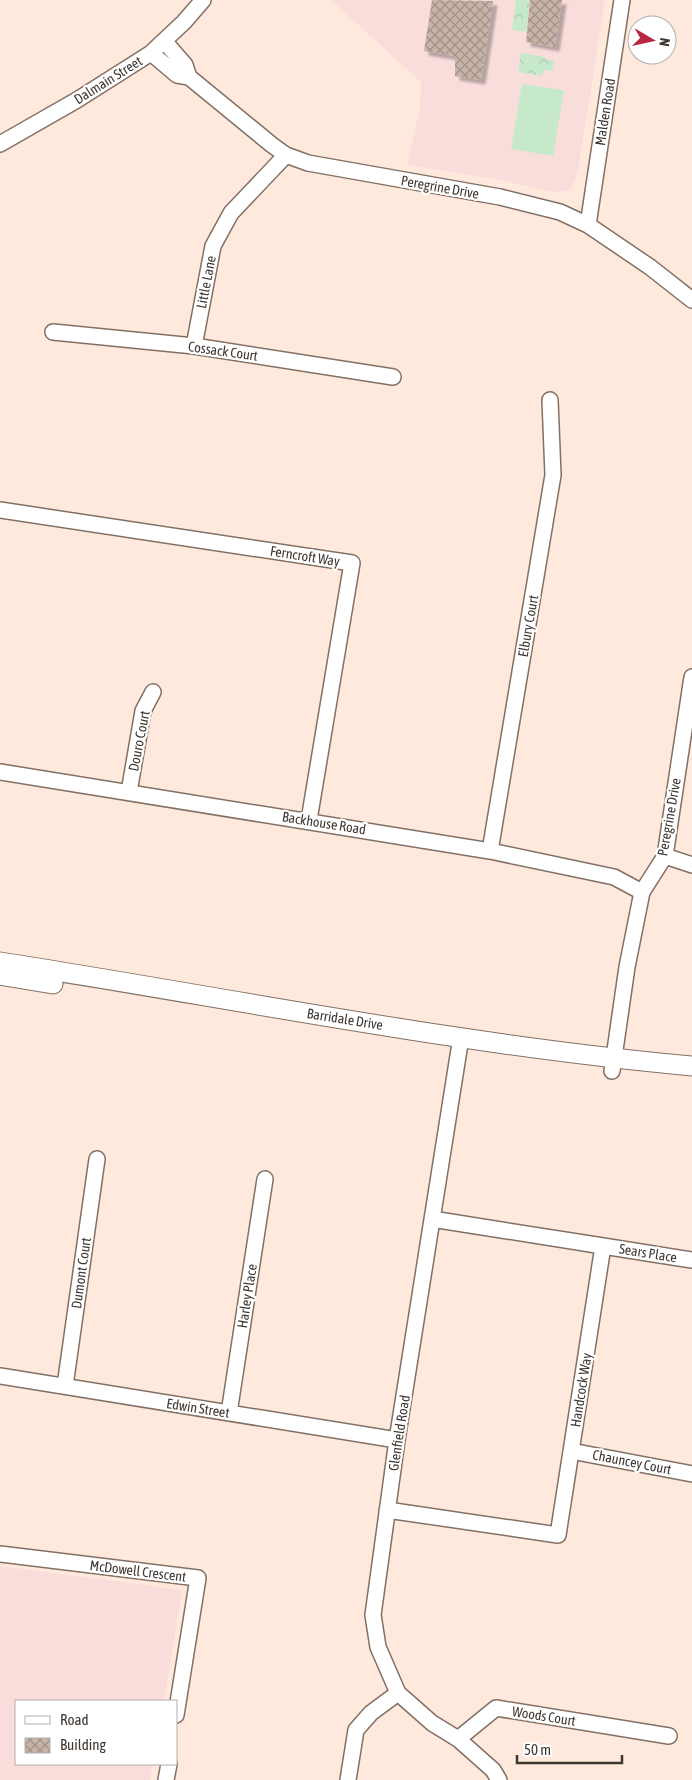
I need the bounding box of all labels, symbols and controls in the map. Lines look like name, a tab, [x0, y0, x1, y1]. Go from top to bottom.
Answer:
north arrow	[627, 15, 677, 65]
text: N	[656, 37, 673, 47]
street label: Dalmain Street	[71, 53, 145, 107]
street label: Malden Road	[592, 77, 618, 147]
street label: Peregrine Drive	[400, 172, 480, 202]
street label: Little Lane	[193, 254, 219, 310]
street label: Cossack Court	[187, 338, 259, 364]
street label: Ferncroft Way	[269, 543, 341, 569]
street label: Elbury Court	[515, 594, 541, 658]
street label: Douro Court	[125, 709, 153, 773]
street label: Peregrine Drive	[654, 777, 684, 857]
street label: Backhouse Road	[281, 808, 367, 838]
street label: Barridale Drive	[306, 1005, 384, 1033]
street label: Dumont Court	[68, 1236, 94, 1310]
street label: Sears Place	[618, 1241, 678, 1265]
street label: Harley Place	[234, 1263, 260, 1329]
street label: Handcock Way	[567, 1351, 595, 1428]
street label: Glenfield Road	[385, 1394, 413, 1472]
street label: Edwin Street	[165, 1395, 231, 1421]
street label: Chauncey Court	[591, 1447, 673, 1477]
street label: McDowell Crescent	[89, 1557, 187, 1585]
legend	[15, 1700, 178, 1765]
street label: Woods Court	[511, 1703, 577, 1729]
text: Road	[60, 1711, 89, 1728]
scale bar	[517, 1732, 622, 1764]
text: Building	[60, 1736, 106, 1753]
text: 50 m	[524, 1741, 551, 1758]

